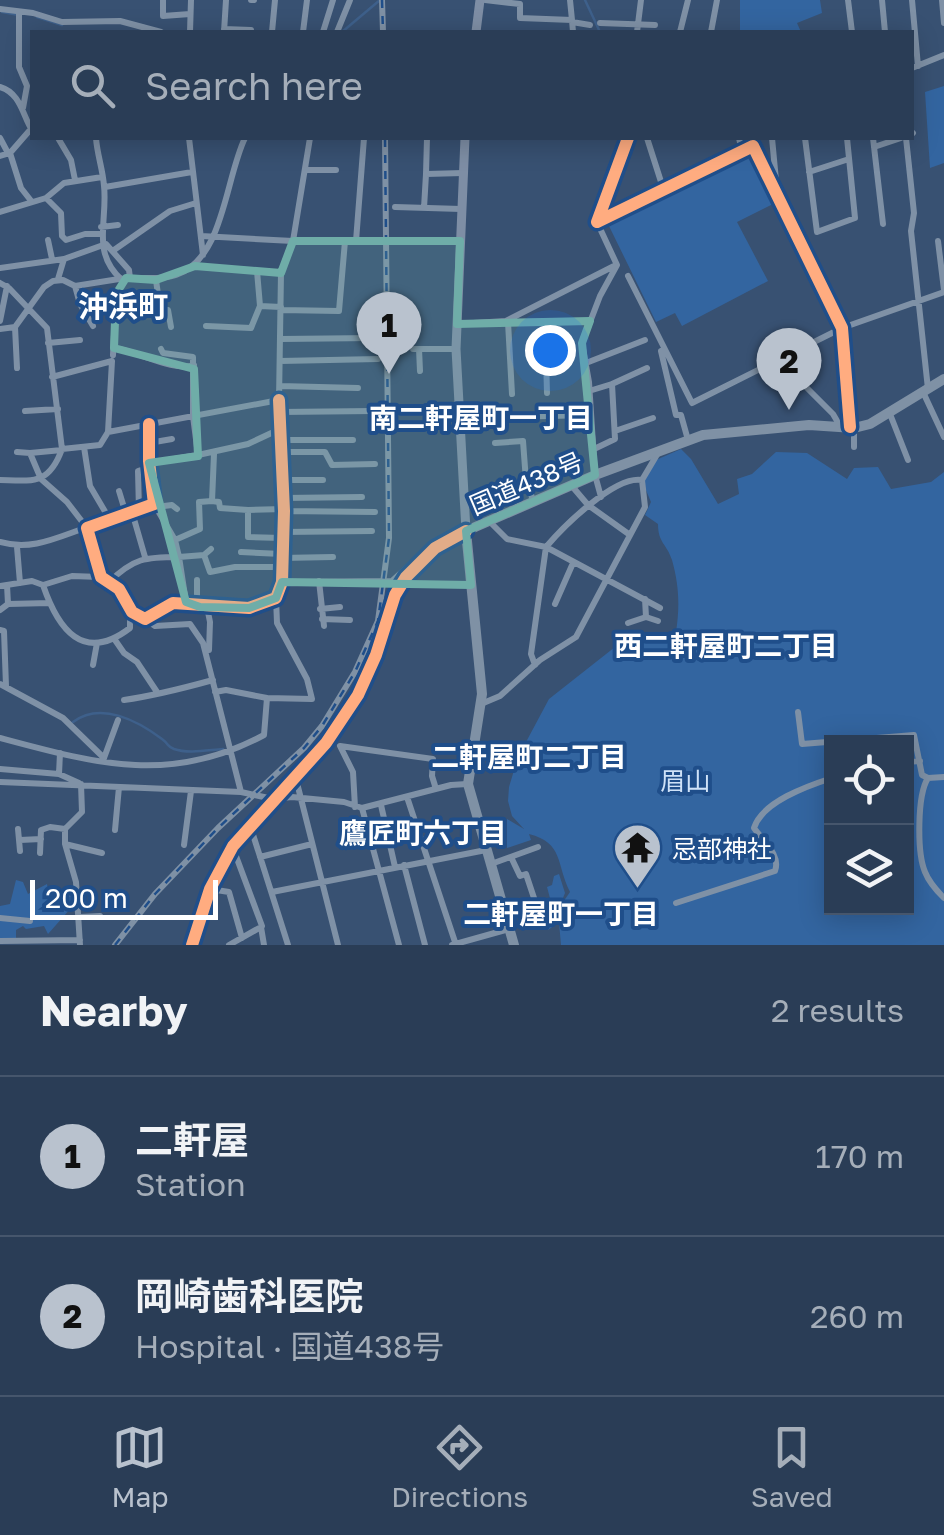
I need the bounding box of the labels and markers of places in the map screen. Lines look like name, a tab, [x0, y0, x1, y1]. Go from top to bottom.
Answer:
pin: 1	[356, 292, 422, 374]
pin: 2	[756, 328, 822, 410]
temple icon: 忌部神社	[611, 822, 663, 890]
place label: 忌部神社	[672, 833, 772, 864]

